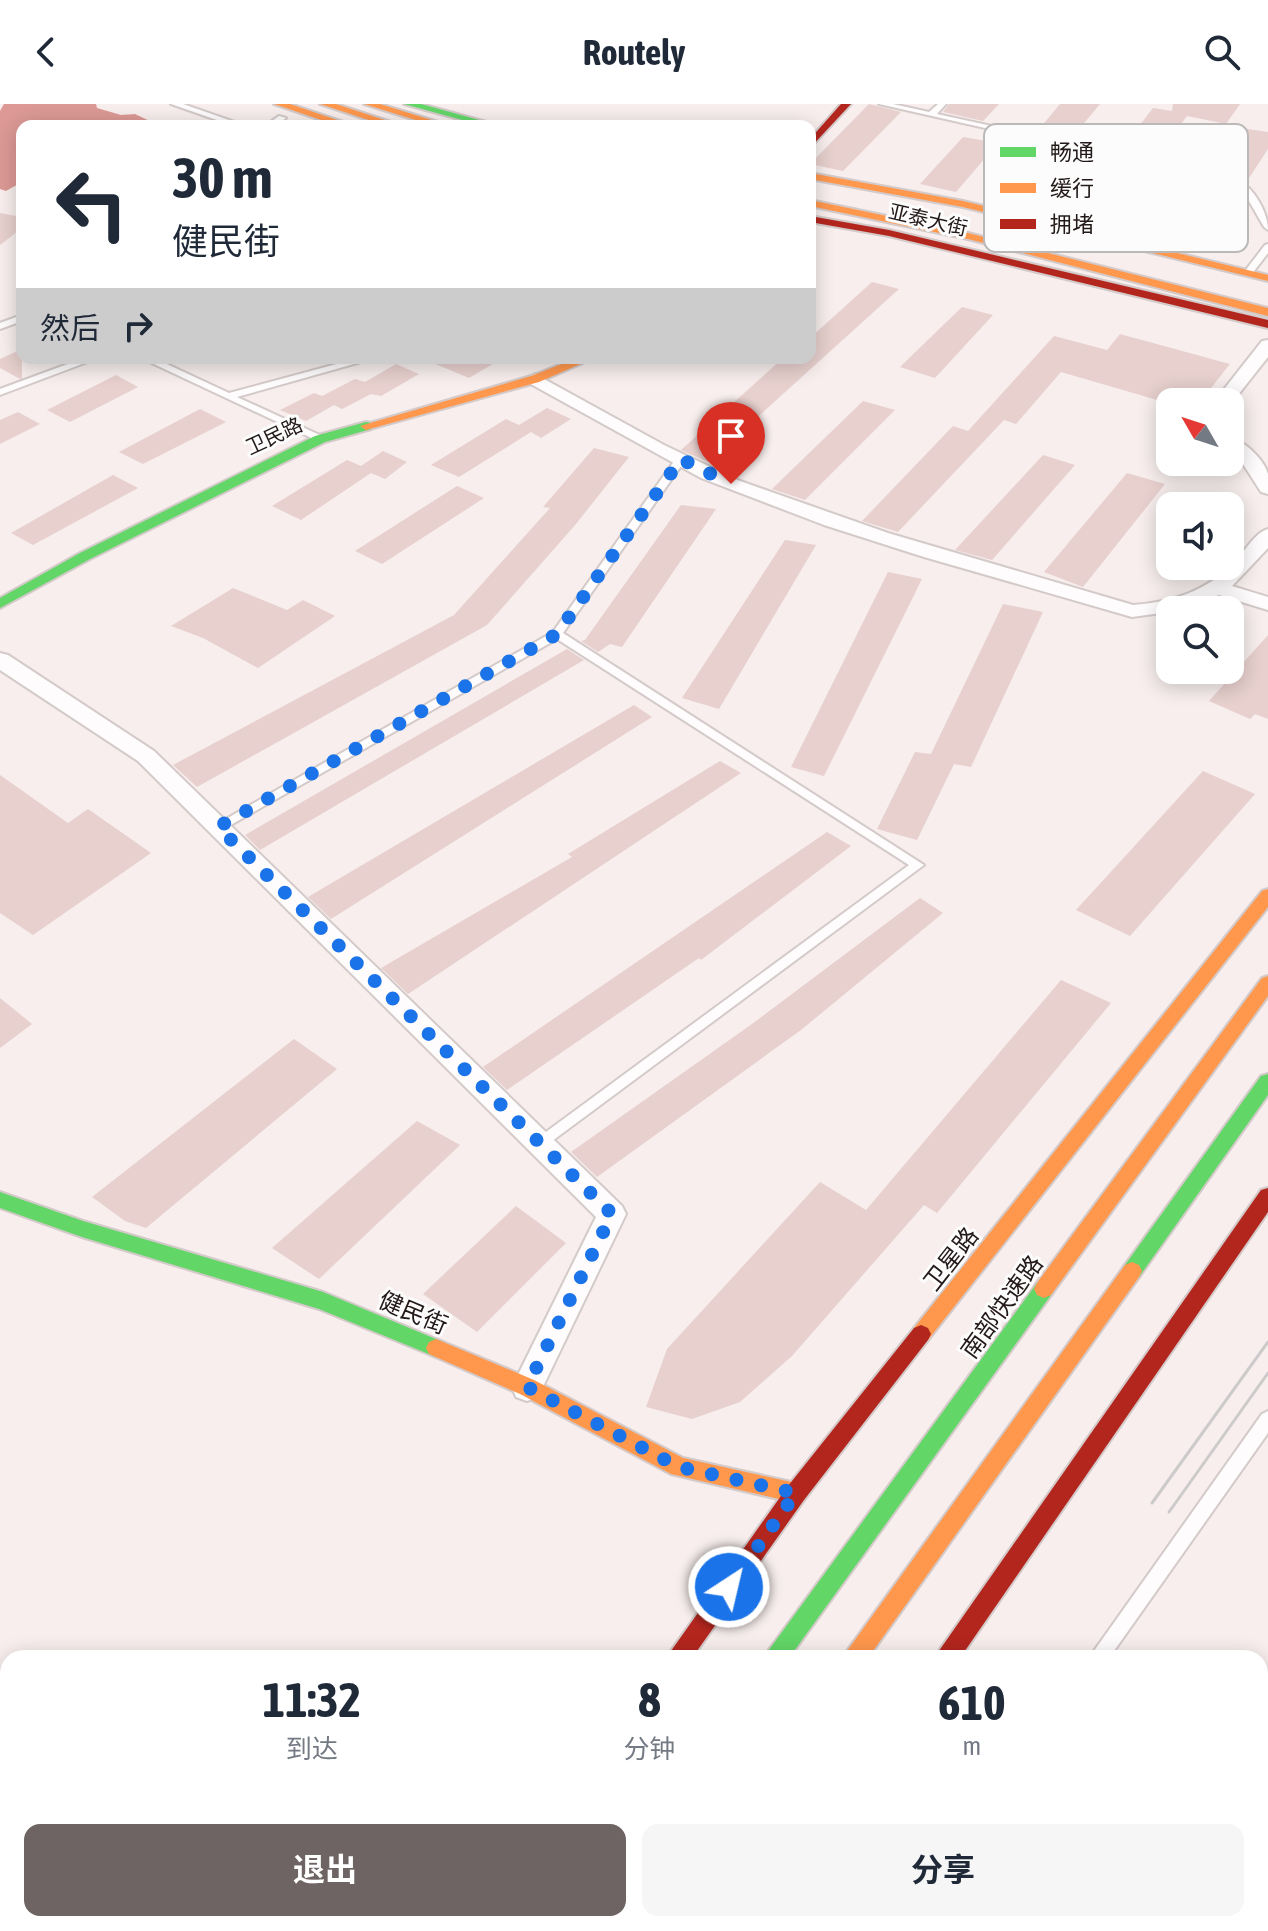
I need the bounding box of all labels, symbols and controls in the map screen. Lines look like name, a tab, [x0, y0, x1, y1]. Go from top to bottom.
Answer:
icon: back	[24, 30, 68, 74]
icon: search	[1200, 30, 1244, 74]
text: Routely	[583, 31, 685, 73]
legend	[984, 124, 1248, 252]
text: 畅通	[1050, 139, 1094, 165]
text: 30 m	[172, 146, 273, 210]
icon: left	[40, 152, 144, 256]
text: 缓行	[1050, 175, 1094, 201]
street label: 亚泰大街	[887, 199, 970, 240]
text: 拥堵	[1050, 211, 1094, 237]
text: 健民街	[172, 220, 280, 262]
icon: right	[116, 304, 160, 348]
text: 然后	[40, 311, 100, 345]
north arrow	[1156, 388, 1244, 476]
map controls	[1156, 388, 1244, 684]
pin	[697, 402, 765, 484]
street label: 卫民路	[242, 412, 306, 459]
icon: arrive	[709, 414, 753, 458]
button: sound	[1156, 492, 1244, 580]
button: search	[1156, 596, 1244, 684]
street label: 卫星路	[918, 1222, 983, 1295]
street label: 南部快速路	[955, 1250, 1048, 1363]
street label: 健民街	[375, 1286, 452, 1339]
position arrow	[687, 1545, 771, 1629]
text: 11:32	[262, 1672, 361, 1727]
text: 8	[638, 1672, 661, 1727]
text: 610	[938, 1675, 1006, 1730]
text: m	[962, 1731, 981, 1761]
text: 到达	[286, 1734, 338, 1764]
text: 分钟	[624, 1734, 676, 1764]
button: 退出	[24, 1824, 626, 1916]
button: 分享	[642, 1824, 1244, 1916]

